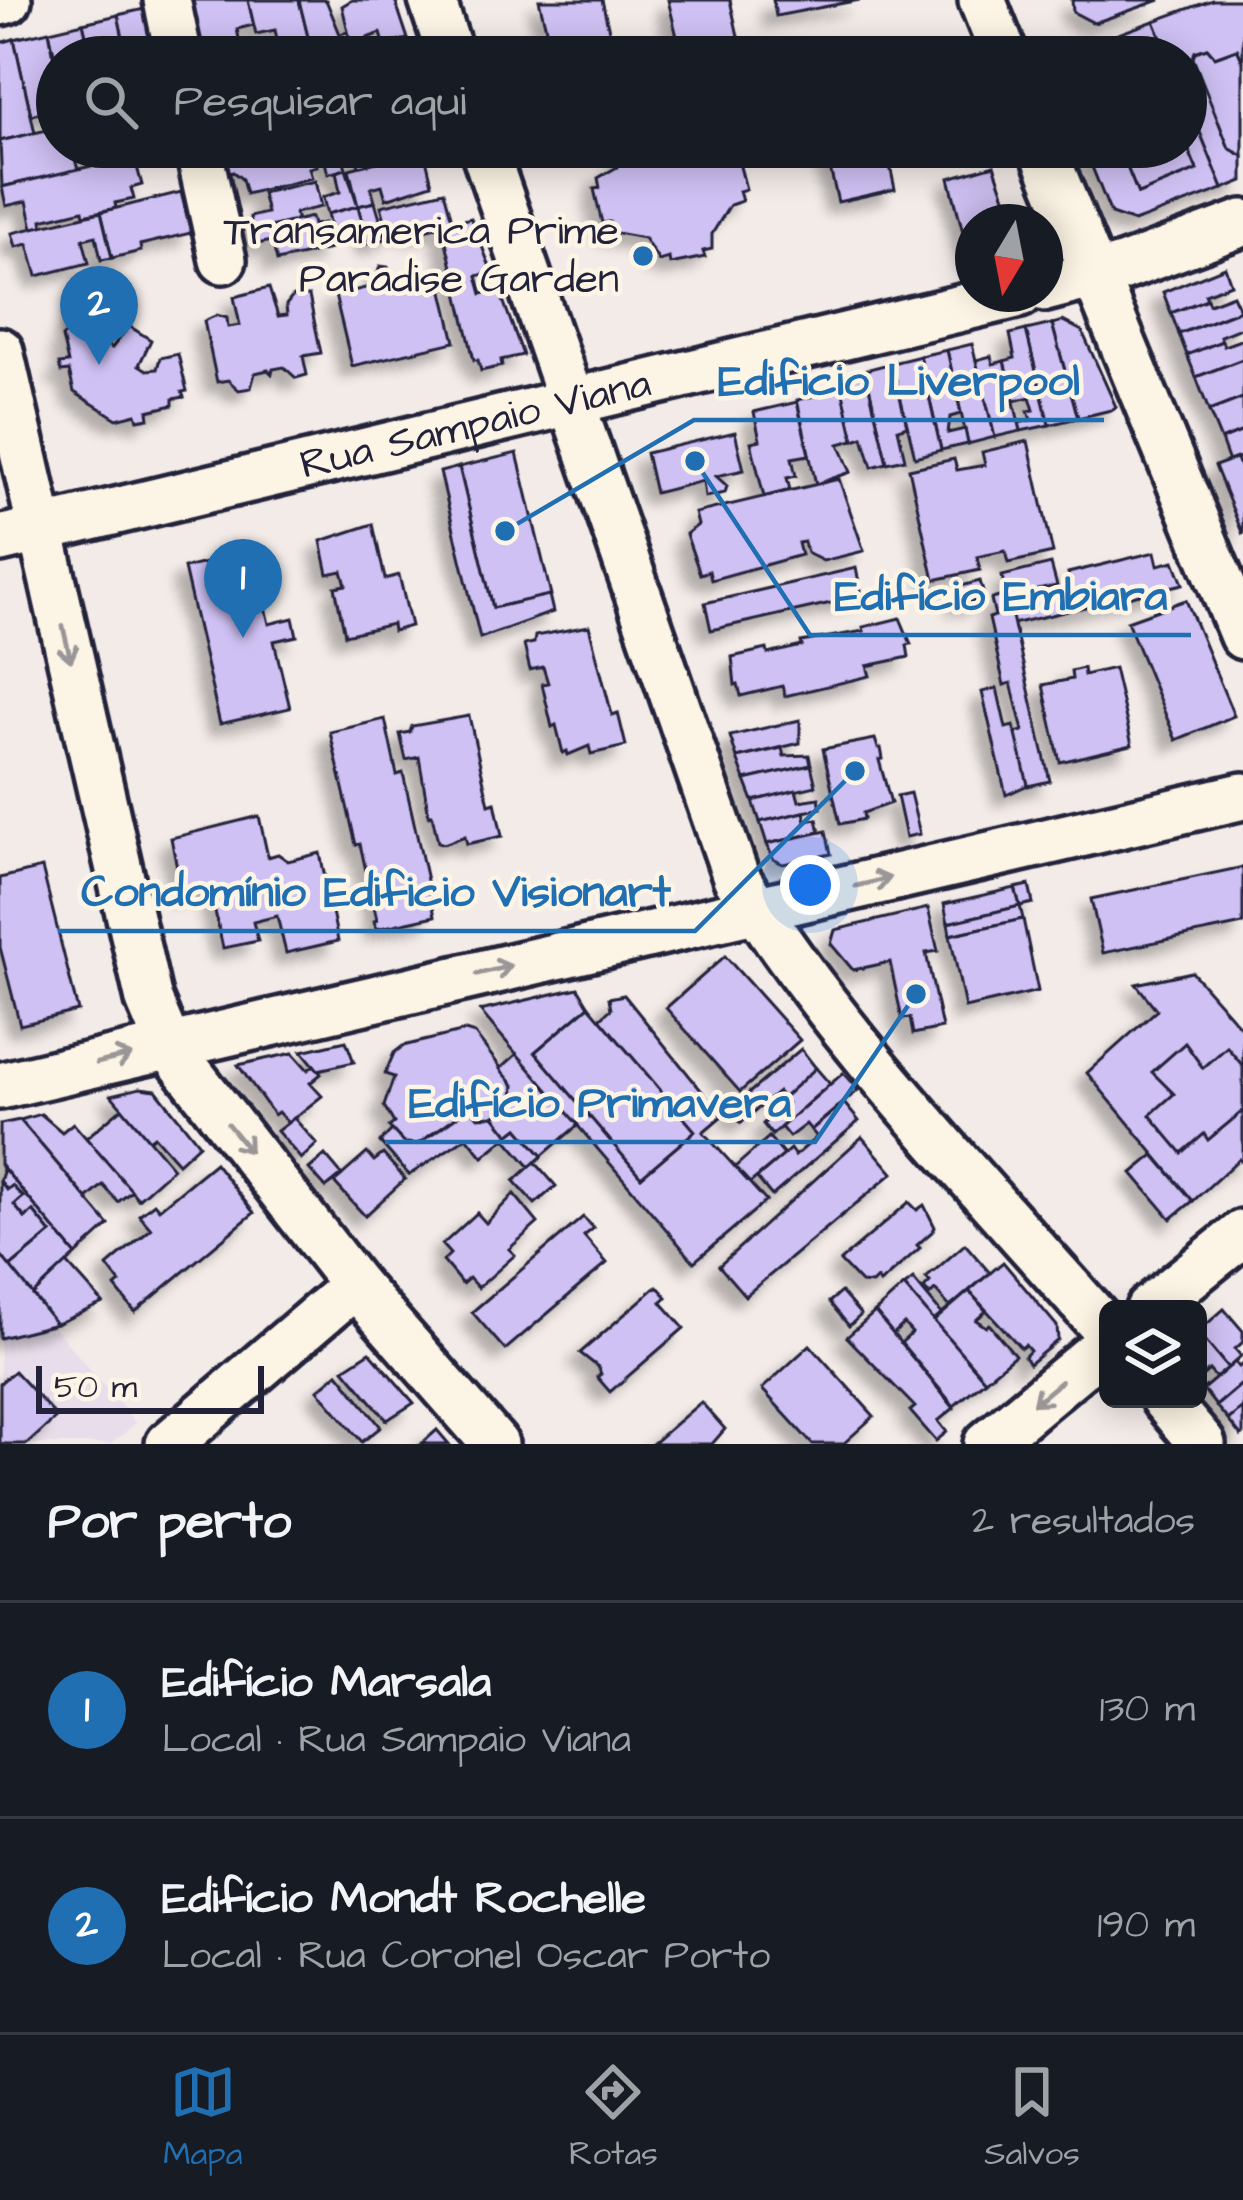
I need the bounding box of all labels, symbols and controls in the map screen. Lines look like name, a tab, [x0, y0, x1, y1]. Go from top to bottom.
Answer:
search box	[36, 36, 1207, 168]
icon: search	[78, 69, 144, 135]
text: Pesquisar aqui	[174, 71, 466, 133]
place label: Transamerica Prime Paradise Garden	[223, 203, 619, 309]
north arrow	[955, 204, 1063, 312]
marker: Transamerica Prime Paradise Garden	[630, 243, 656, 269]
pin: 2	[60, 266, 138, 365]
callout: Edificio Liverpool	[694, 339, 1104, 420]
text: Edificio Liverpool	[718, 351, 1080, 413]
street label: Rua Sampaio Viana	[294, 355, 657, 495]
pin: 1	[204, 539, 282, 638]
callout: Edifício Embiara	[810, 554, 1191, 635]
text: Edifício Embiara	[834, 566, 1168, 628]
one-way arrow	[56, 624, 79, 662]
callout: Condomínio Edificio Visionart	[58, 850, 695, 931]
your location	[780, 855, 840, 915]
text: Condomínio Edificio Visionart	[81, 862, 671, 924]
one-way arrow	[854, 870, 892, 892]
one-way arrow	[474, 958, 512, 980]
one-way arrow	[94, 1047, 132, 1069]
callout: Edifício Primavera	[385, 1061, 815, 1142]
text: Edifício Primavera	[409, 1073, 791, 1135]
one-way arrow	[225, 1122, 252, 1154]
map controls	[1099, 1300, 1207, 1408]
button: layers	[1099, 1300, 1207, 1408]
scale bar	[36, 1360, 264, 1413]
text: 50 m	[54, 1364, 137, 1410]
one-way arrow	[1032, 1379, 1063, 1407]
text: Por perto	[48, 1487, 291, 1558]
text: 2 resultados	[972, 1495, 1195, 1549]
text: Edifício Marsala	[162, 1652, 491, 1714]
text: 1	[85, 1683, 90, 1737]
text: 130 m	[1100, 1683, 1195, 1737]
text: Local · Rua Sampaio Viana	[162, 1714, 631, 1768]
text: Edifício Mondt Rochelle	[162, 1868, 646, 1930]
text: 2	[76, 1899, 98, 1953]
text: 190 m	[1097, 1899, 1195, 1953]
text: Local · Rua Coronel Oscar Porto	[162, 1930, 770, 1984]
tab: Mapa	[163, 2059, 243, 2177]
tab: Rotas	[569, 2059, 658, 2177]
tab: Salvos	[984, 2059, 1080, 2177]

